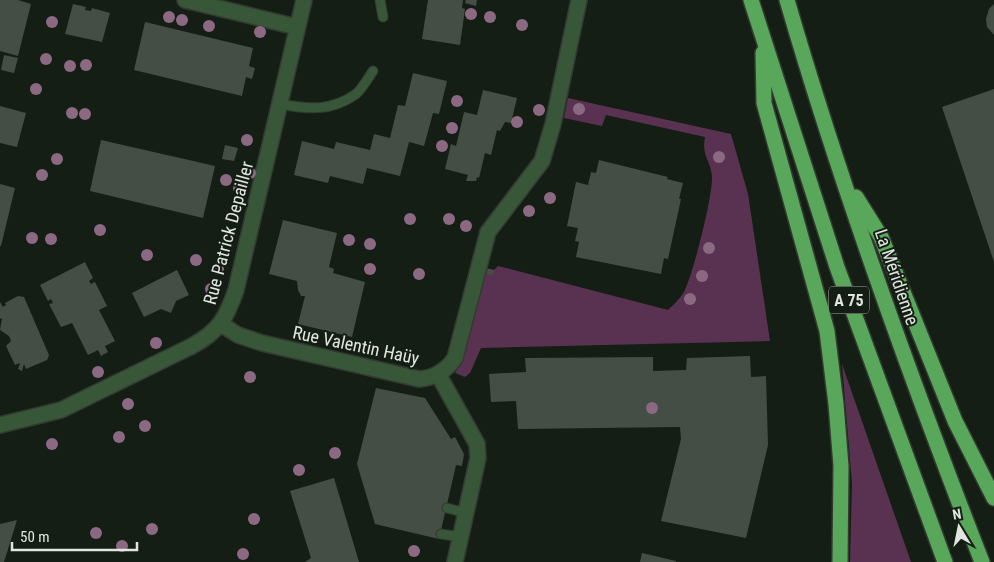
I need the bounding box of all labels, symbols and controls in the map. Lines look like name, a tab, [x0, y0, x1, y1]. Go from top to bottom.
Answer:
street label: Rue Patrick Depailler	[199, 159, 257, 307]
street label: La Méridienne	[871, 226, 923, 328]
road number: A 75	[829, 286, 869, 314]
street label: Rue Valentin Haüy	[291, 321, 422, 369]
north arrow	[934, 502, 984, 552]
text: N	[951, 506, 962, 523]
scale bar	[12, 520, 138, 552]
text: 50 m	[20, 528, 50, 546]

